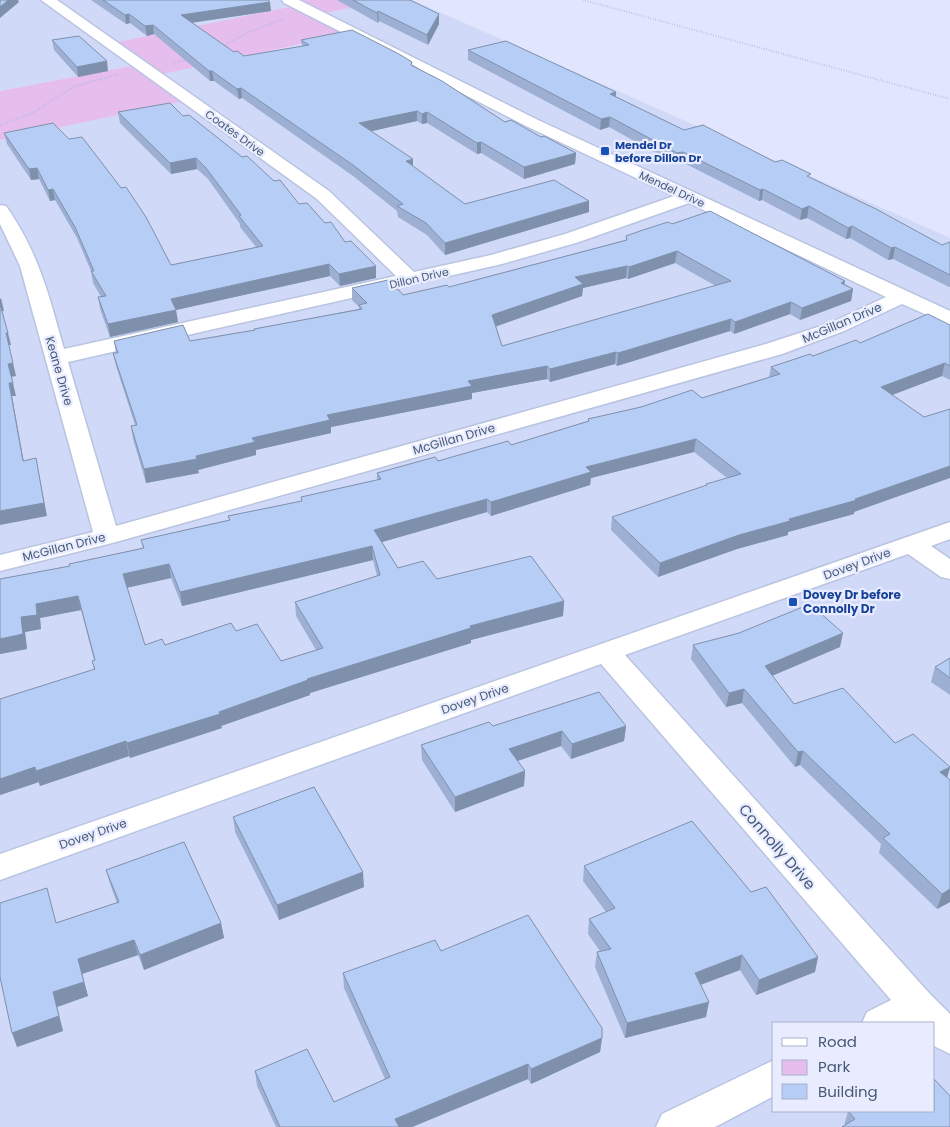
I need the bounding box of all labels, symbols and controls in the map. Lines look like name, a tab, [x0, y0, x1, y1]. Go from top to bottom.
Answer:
street label: Coates Drive	[202, 106, 268, 160]
place label: Mendel Dr before Dillon Dr	[615, 137, 702, 166]
marker: Mendel Dr before Dillon Dr	[599, 145, 611, 157]
street label: Mendel Drive	[637, 167, 708, 211]
street label: Dillon Drive	[388, 263, 450, 293]
street label: McGillan Drive	[799, 298, 884, 347]
street label: Keane Drive	[42, 334, 77, 407]
street label: McGillan Drive	[411, 419, 497, 458]
street label: McGillan Drive	[21, 528, 107, 565]
street label: Dovey Drive	[821, 544, 893, 584]
place label: Dovey Dr before Connolly Dr	[803, 586, 901, 617]
marker: Dovey Dr before Connolly Dr	[787, 596, 799, 608]
street label: Dovey Drive	[439, 679, 511, 718]
street label: Connolly Drive	[734, 799, 821, 894]
street label: Dovey Drive	[57, 814, 129, 853]
legend	[772, 1022, 935, 1112]
text: Road	[818, 1031, 857, 1052]
text: Park	[818, 1056, 850, 1077]
text: Building	[818, 1081, 878, 1102]

